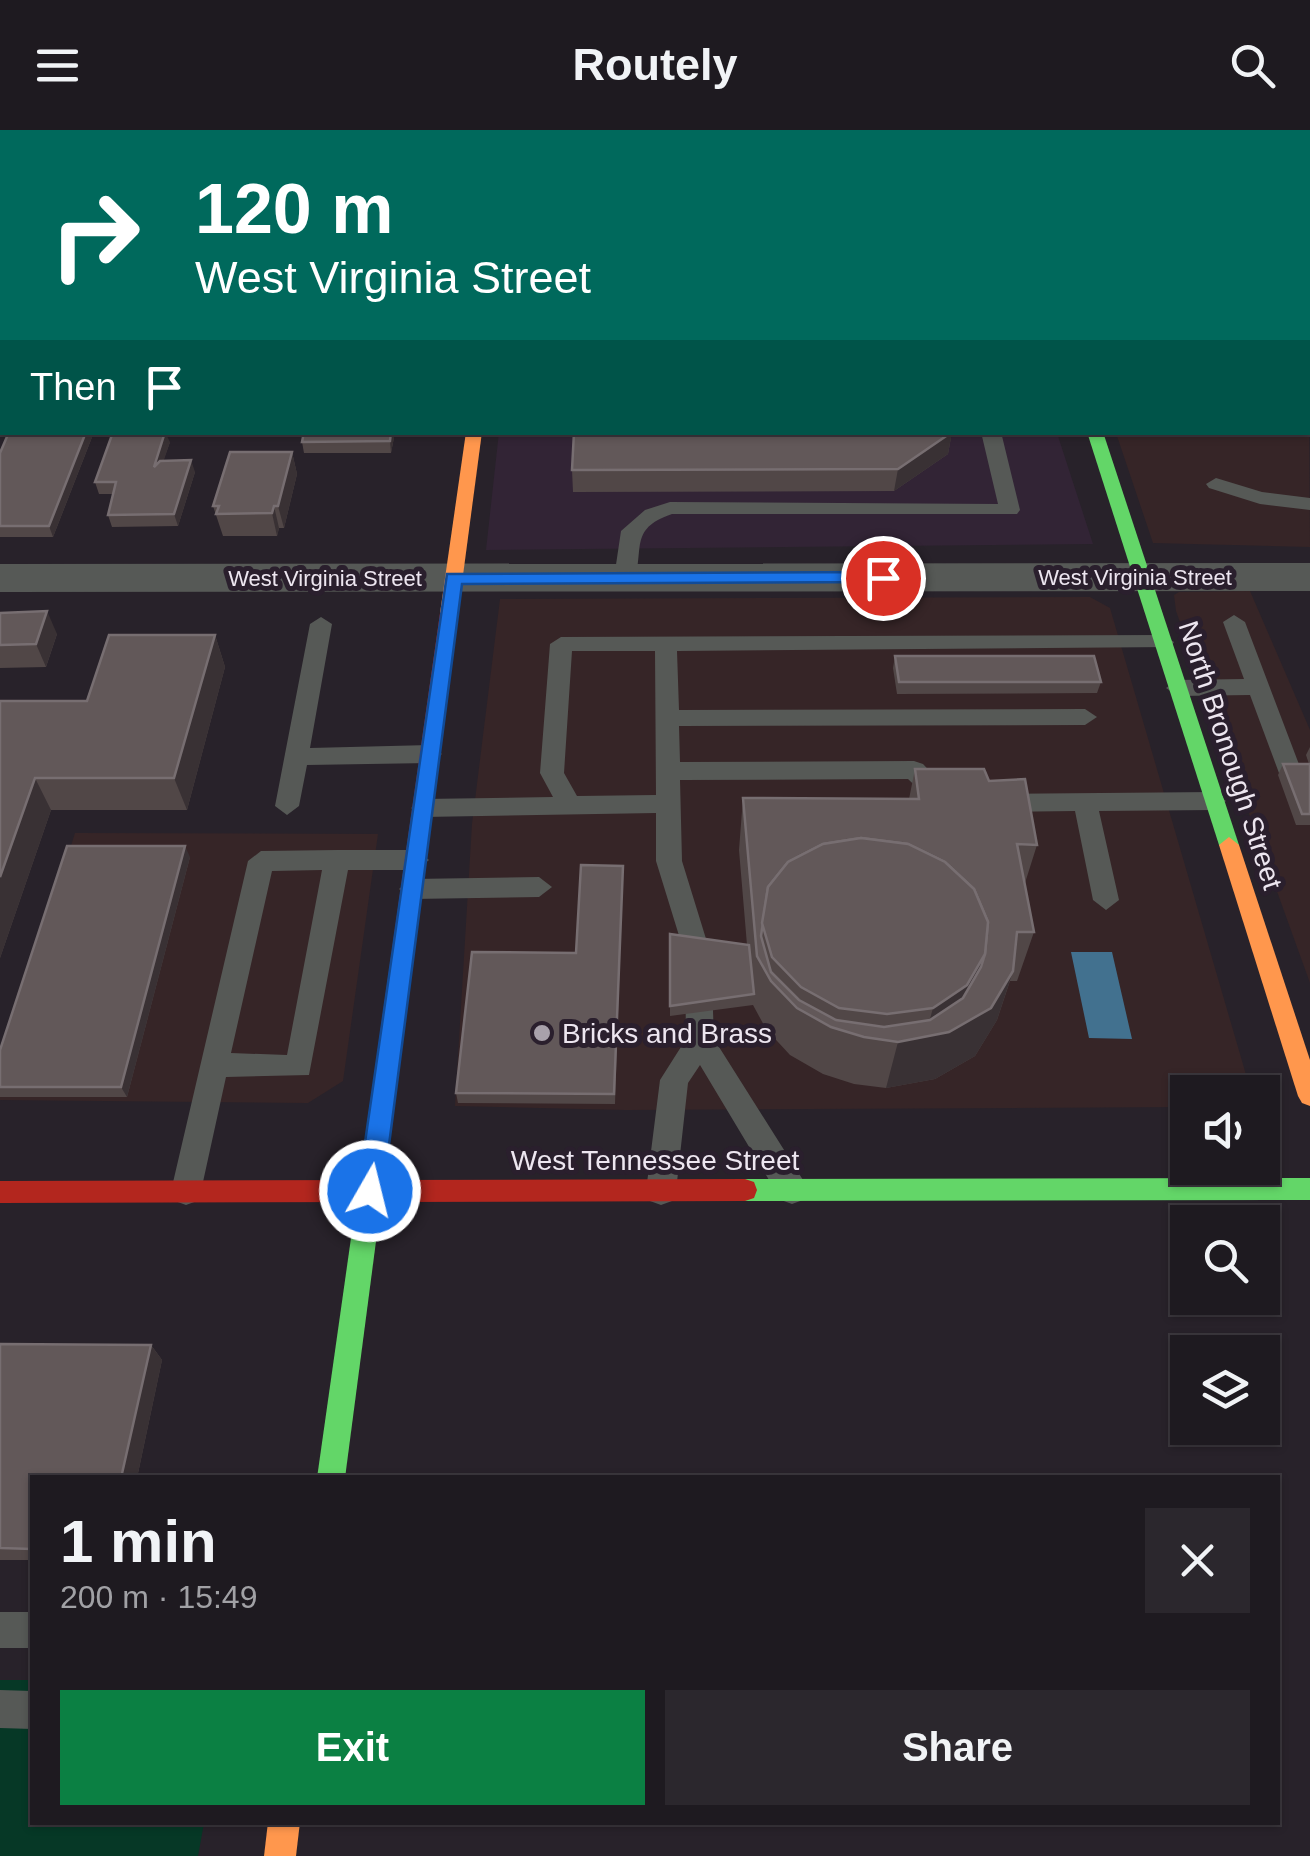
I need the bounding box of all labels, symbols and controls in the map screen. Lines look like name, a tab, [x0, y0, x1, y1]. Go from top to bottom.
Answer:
icon: menu	[30, 38, 85, 93]
icon: search	[1225, 38, 1280, 93]
text: Routely	[572, 39, 738, 90]
icon: right	[30, 170, 160, 300]
text: 120 m	[195, 170, 393, 248]
text: West Virginia Street	[195, 252, 591, 303]
icon: arrive	[137, 360, 192, 415]
text: Then	[30, 366, 117, 408]
pin	[841, 536, 926, 621]
icon: arrive	[856, 551, 911, 606]
street label: West Virginia Street	[1038, 565, 1232, 590]
street label: West Virginia Street	[228, 566, 422, 591]
street label: North Bronough Street	[1172, 617, 1289, 893]
place label: Bricks and Brass	[562, 1018, 772, 1049]
marker: Bricks and Brass	[531, 1022, 553, 1044]
map controls	[1170, 1075, 1280, 1445]
button: sound	[1170, 1075, 1280, 1185]
position arrow	[318, 1139, 422, 1243]
street label: West Tennessee Street	[511, 1145, 799, 1176]
button: search	[1170, 1205, 1280, 1315]
button: layers	[1170, 1335, 1280, 1445]
text: 1 min	[60, 1508, 217, 1575]
button: close	[1145, 1508, 1250, 1613]
text: 200 m · 15:49	[60, 1579, 257, 1615]
button: Exit	[60, 1690, 645, 1805]
button: Share	[665, 1690, 1250, 1805]

